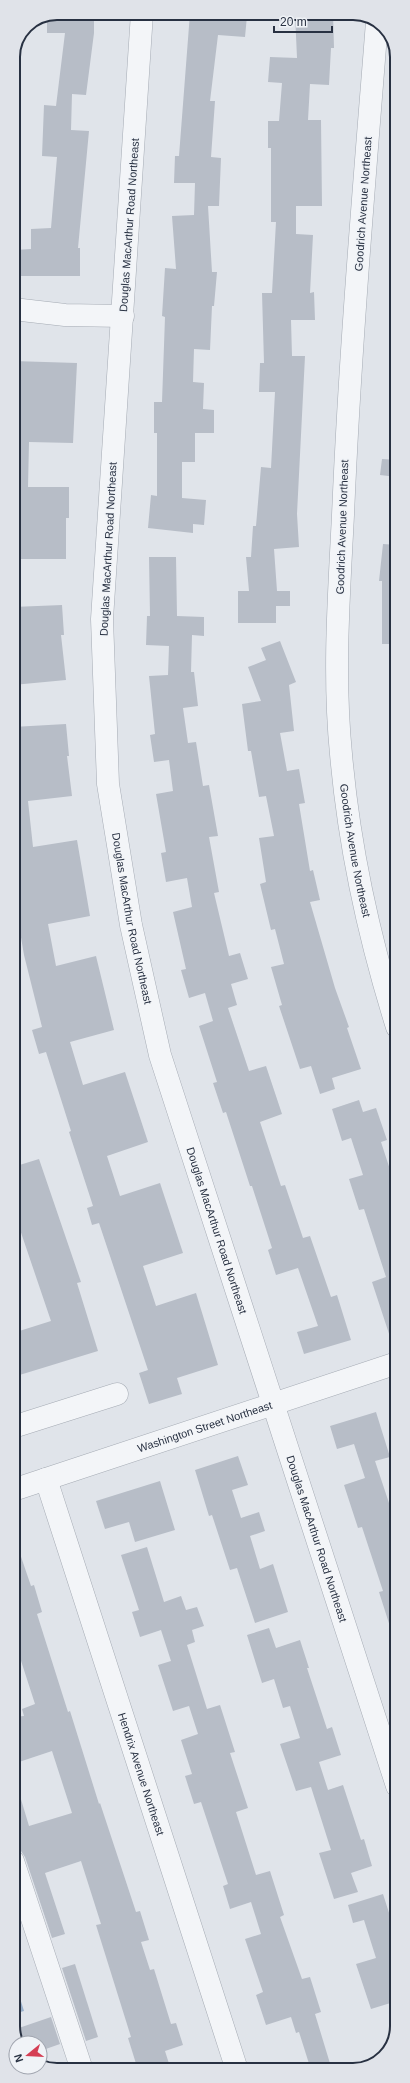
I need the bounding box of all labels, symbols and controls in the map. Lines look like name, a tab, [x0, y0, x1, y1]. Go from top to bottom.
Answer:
scale bar	[274, 8, 332, 34]
text: 20 m	[280, 15, 307, 29]
street label: Goodrich Avenue Northeast	[352, 136, 374, 272]
street label: Douglas MacArthur Road Northeast	[117, 138, 141, 312]
street label: Goodrich Avenue Northeast	[334, 459, 350, 595]
street label: Douglas MacArthur Road Northeast	[97, 462, 119, 636]
street label: Goodrich Avenue Northeast	[338, 783, 373, 918]
street label: Douglas MacArthur Road Northeast	[110, 832, 154, 1005]
street label: Douglas MacArthur Road Northeast	[184, 1146, 250, 1315]
street label: Washington Street Northeast	[136, 1399, 274, 1454]
street label: Douglas MacArthur Road Northeast	[284, 1454, 349, 1624]
street label: Hendrix Avenue Northeast	[116, 1711, 167, 1837]
north arrow	[8, 2035, 48, 2075]
text: N	[12, 2052, 25, 2064]

